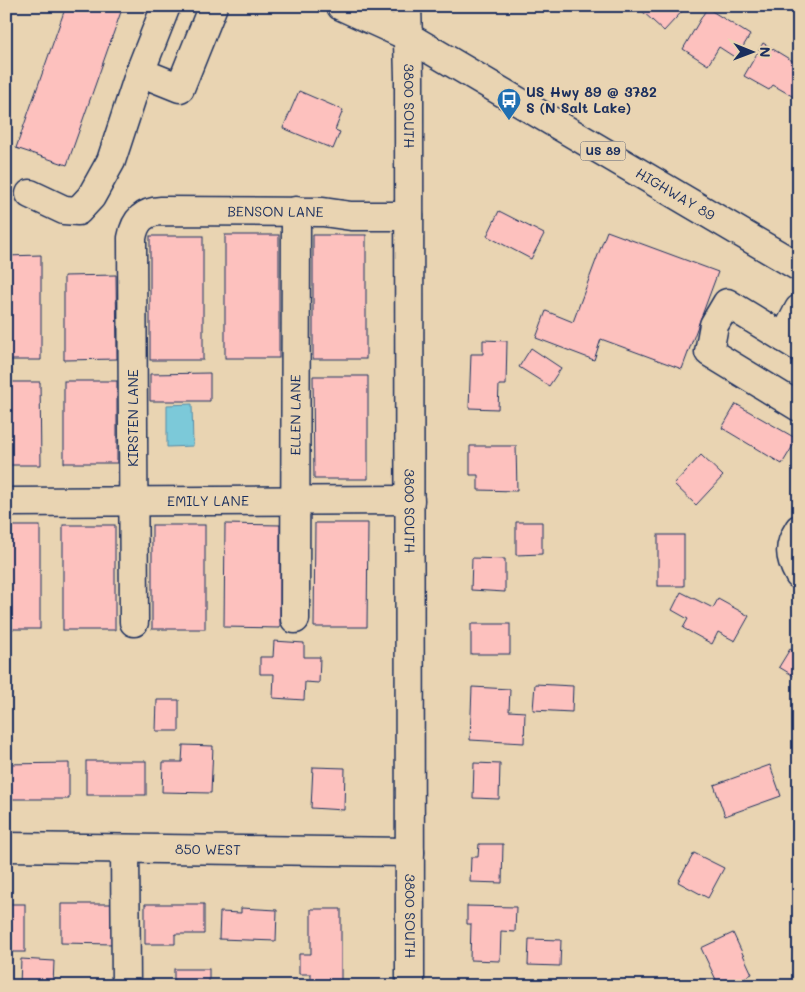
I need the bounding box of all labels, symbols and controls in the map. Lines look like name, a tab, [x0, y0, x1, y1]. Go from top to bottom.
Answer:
north arrow	[728, 28, 778, 78]
text: N	[756, 47, 775, 58]
street label: 3800 SOUTH	[400, 63, 419, 148]
place label: US Hwy 89 @ 3782 S (N Salt Lake)	[526, 82, 657, 117]
bus stop icon: US Hwy 89 @ 3782 S (N Salt Lake)	[496, 87, 522, 121]
road number: US 89	[580, 142, 626, 160]
street label: HIGHWAY 89	[633, 163, 719, 224]
street label: BENSON LANE	[227, 201, 324, 221]
street label: KIRSTEN LANE	[123, 369, 142, 467]
street label: ELLEN LANE	[285, 374, 305, 456]
street label: 3800 SOUTH	[400, 469, 420, 553]
street label: EMILY LANE	[167, 491, 249, 510]
street label: 850 WEST	[175, 839, 241, 859]
street label: 3800 SOUTH	[401, 874, 420, 958]

